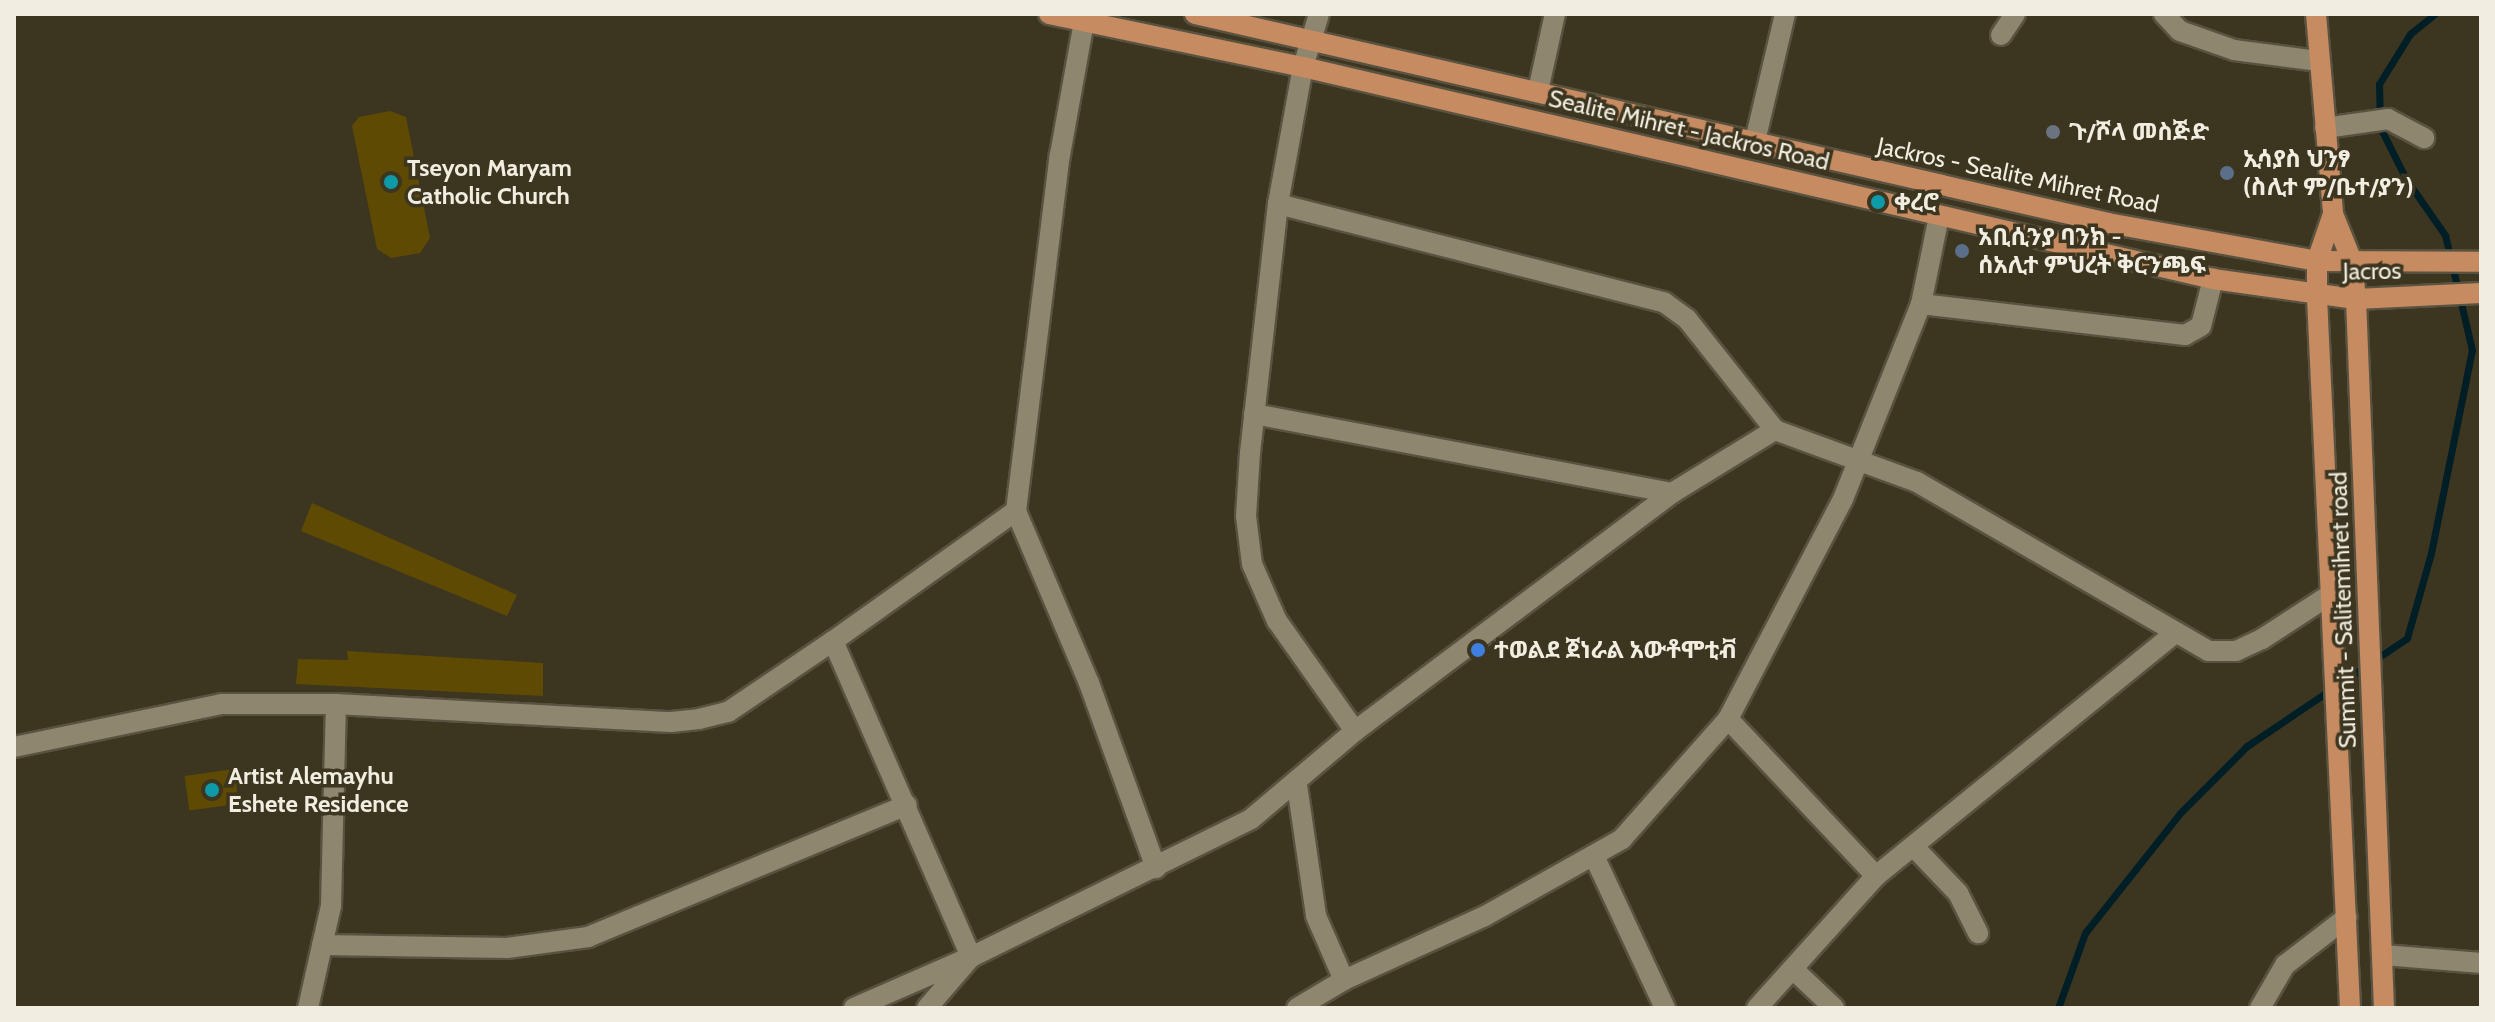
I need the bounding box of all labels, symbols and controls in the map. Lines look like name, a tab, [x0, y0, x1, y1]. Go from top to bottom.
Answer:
street label: Sealite Mihret - Jackros Road	[1546, 84, 1832, 176]
place label: ጉ/ሾላ መስጅድ	[2069, 118, 2209, 146]
marker: ጉ/ሾላ መስጅድ	[2044, 123, 2062, 141]
street label: Jackros - Sealite Mihret Road	[1875, 131, 2161, 219]
place label: ኢሳያስ ህንፃ (ስሊተ ም/ቤተ/ያን)	[2243, 145, 2414, 201]
place label: Tseyon Maryam Catholic Church	[407, 154, 572, 210]
marker: ኢሳያስ ህንፃ (ስሊተ ም/ቤተ/ያን)	[2218, 164, 2236, 182]
marker: Tseyon Maryam Catholic Church	[382, 173, 400, 191]
place label: ቀረሮ	[1894, 188, 1939, 216]
marker: ቀረሮ	[1869, 193, 1887, 211]
place label: አቢሲንያ ባንክ - ሰአሊተ ምህረት ቅርንጫፍ	[1978, 223, 2206, 279]
marker: አቢሲንያ ባንክ - ሰአሊተ ምህረት ቅርንጫፍ	[1953, 242, 1971, 260]
street label: Jacros	[2342, 256, 2402, 286]
street label: Summit - Salitemihret road	[2324, 471, 2362, 749]
place label: ተወልደ ጀነራል አውቶሞቲቭ	[1494, 636, 1737, 664]
marker: ተወልደ ጀነራል አውቶሞቲቭ	[1469, 641, 1487, 659]
place label: Artist Alemayhu Eshete Residence	[228, 762, 409, 818]
marker: Artist Alemayhu Eshete Residence	[203, 781, 221, 799]

